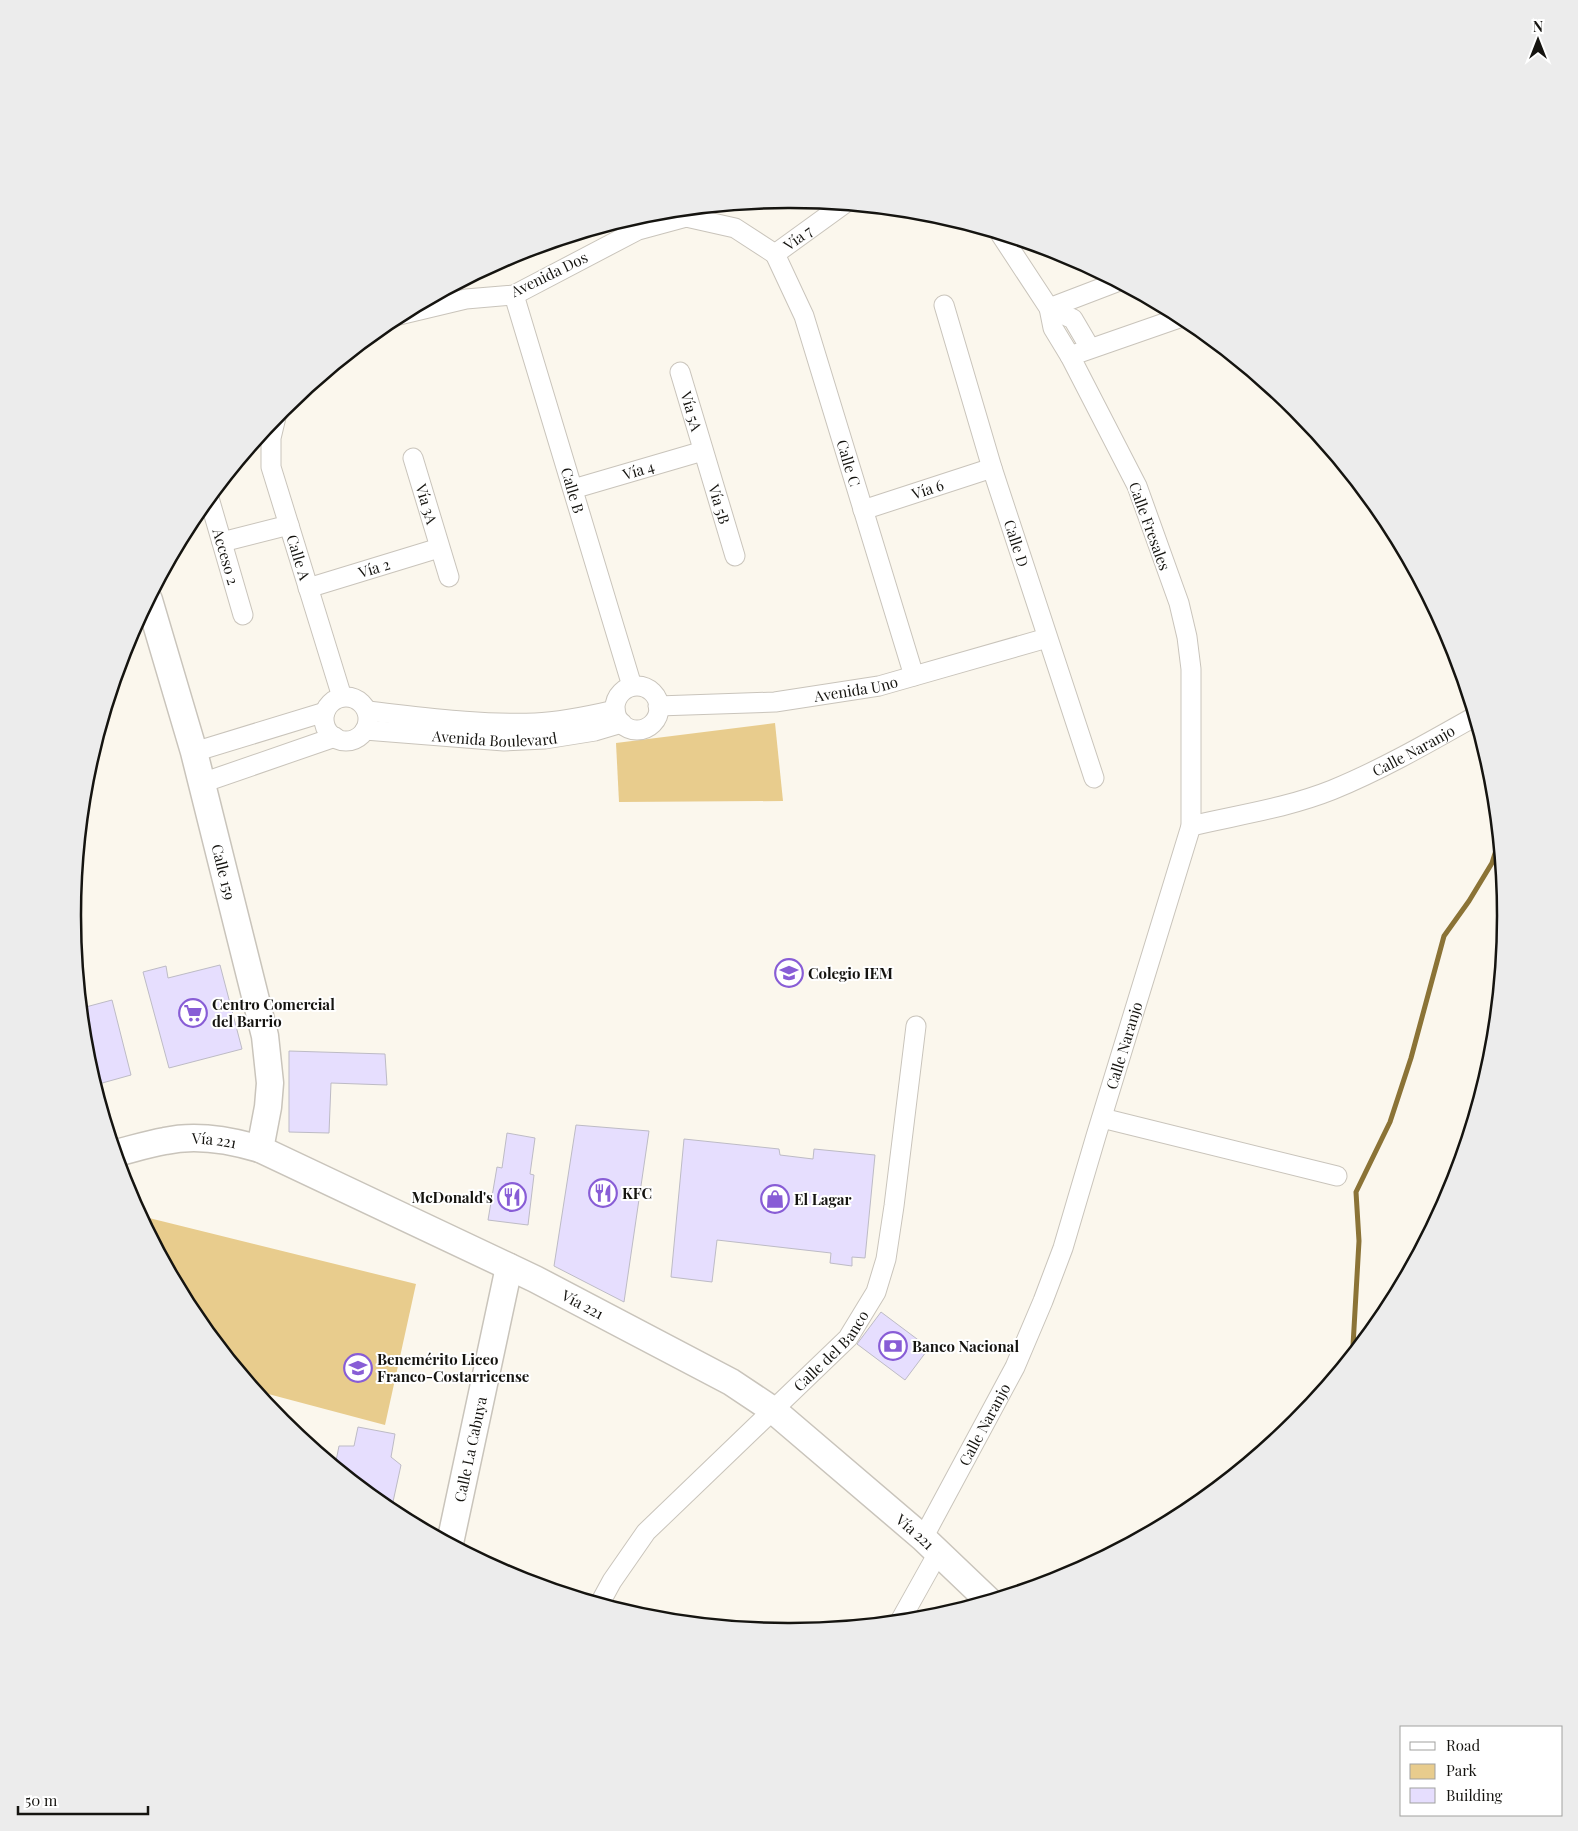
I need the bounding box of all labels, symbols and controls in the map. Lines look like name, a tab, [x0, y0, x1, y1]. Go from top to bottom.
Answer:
north arrow	[1513, 15, 1563, 65]
text: N	[1533, 17, 1543, 36]
street label: Vía 7	[778, 220, 816, 255]
street label: Avenida Dos	[506, 247, 591, 302]
street label: Vía 5A	[676, 388, 707, 434]
street label: Calle C	[832, 437, 865, 489]
street label: Vía 4	[619, 456, 656, 484]
street label: Calle B	[557, 465, 589, 516]
street label: Vía 6	[908, 474, 946, 504]
street label: Calle Fresales	[1125, 479, 1175, 573]
street label: Vía 3A	[411, 480, 443, 527]
street label: Vía 5B	[704, 481, 735, 526]
street label: Calle D	[1000, 517, 1034, 569]
street label: Acceso 2	[208, 525, 244, 587]
street label: Calle A	[282, 532, 315, 583]
street label: Vía 2	[355, 554, 392, 582]
street label: Avenida Uno	[812, 671, 900, 706]
street label: Calle Naranjo	[1369, 720, 1458, 781]
street label: Avenida Boulevard	[430, 725, 559, 751]
street label: Calle 159	[207, 842, 241, 902]
school or university icon: Colegio IEM	[774, 958, 804, 988]
place label: Colegio IEM	[808, 963, 893, 983]
place label: Centro Comercial del Barrio	[212, 994, 335, 1031]
supermarket icon: Centro Comercial del Barrio	[178, 998, 208, 1028]
street label: Calle Naranjo	[1101, 999, 1147, 1092]
street label: Vía 221	[191, 1128, 239, 1153]
restaurant icon: KFC	[588, 1178, 618, 1208]
restaurant icon: McDonald's	[497, 1182, 527, 1212]
place label: KFC	[622, 1183, 652, 1203]
shop icon: El Lagar	[760, 1184, 790, 1214]
place label: McDonald's	[412, 1187, 493, 1207]
place label: El Lagar	[794, 1189, 852, 1209]
street label: Vía 221	[557, 1284, 608, 1324]
street label: Calle del Banco	[789, 1306, 873, 1395]
bank icon: Banco Nacional	[878, 1331, 908, 1361]
place label: Banco Nacional	[912, 1336, 1019, 1356]
place label: Benemérito Liceo Franco-Costarricense	[377, 1349, 530, 1386]
school or university icon: Benemérito Liceo Franco-Costarricense	[343, 1353, 373, 1383]
street label: Calle Naranjo	[954, 1380, 1014, 1469]
street label: Calle La Cabuya	[449, 1394, 491, 1504]
street label: Vía 221	[891, 1509, 939, 1554]
legend	[1400, 1726, 1563, 1816]
text: Road	[1446, 1735, 1480, 1755]
text: Park	[1446, 1760, 1478, 1780]
scale bar	[18, 1784, 148, 1816]
text: Building	[1446, 1785, 1503, 1805]
text: 50 m	[25, 1790, 58, 1810]

